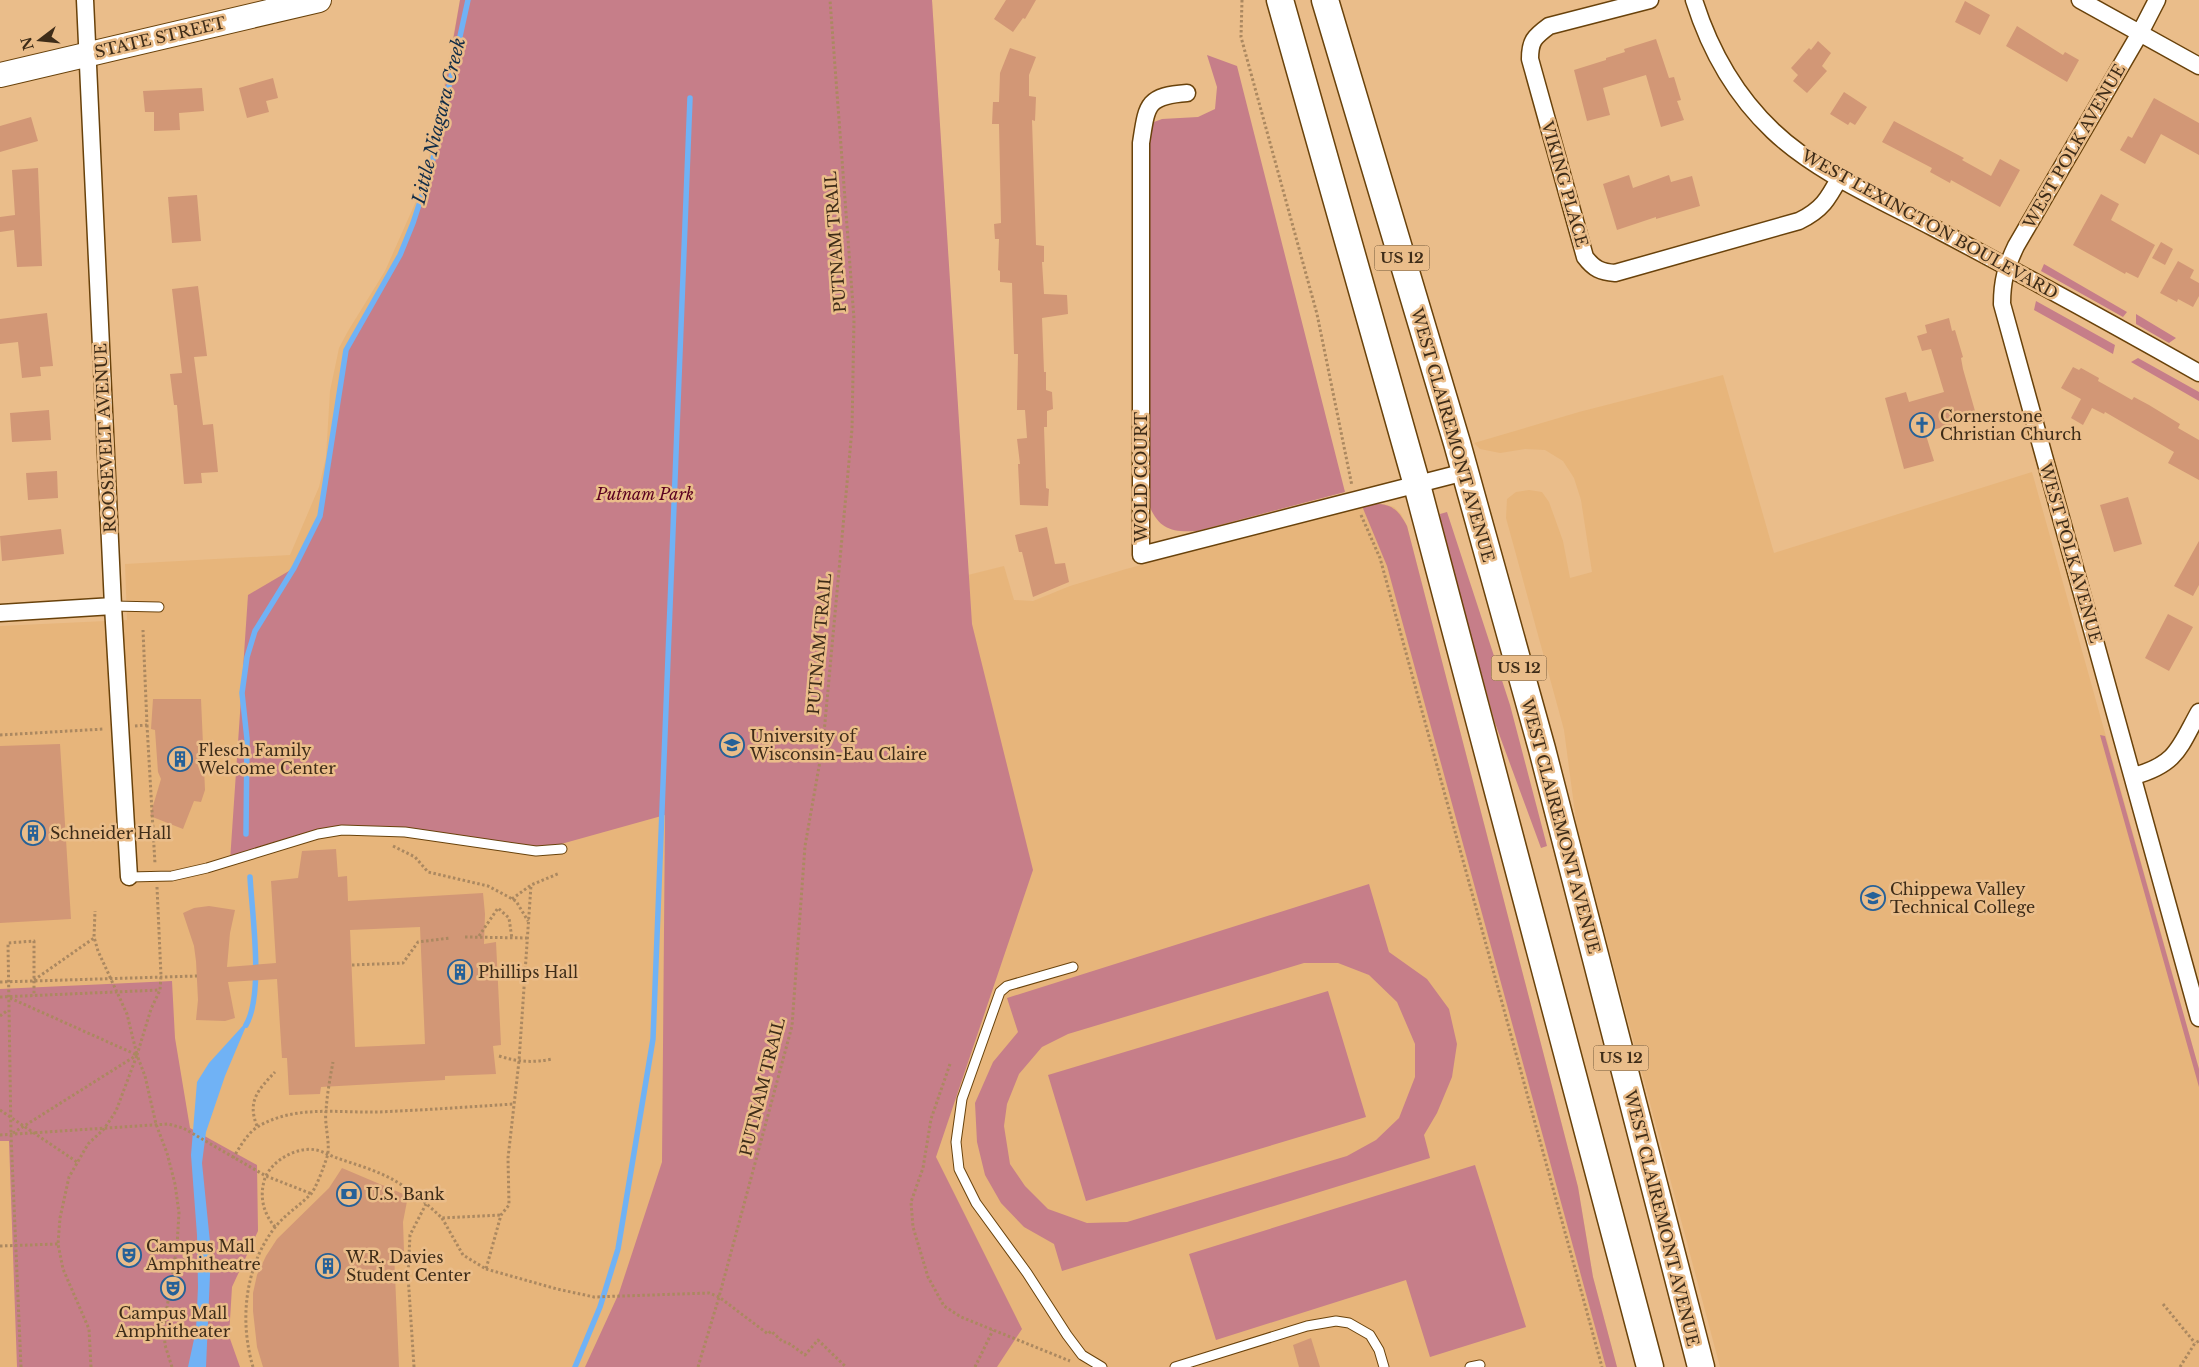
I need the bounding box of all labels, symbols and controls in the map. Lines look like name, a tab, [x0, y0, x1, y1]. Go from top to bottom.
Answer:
street label: STATE STREET	[93, 12, 228, 62]
north arrow	[15, 15, 65, 65]
text: N	[17, 35, 38, 52]
water label: Little Niagara Creek	[407, 36, 470, 207]
street label: WEST POLK AVENUE	[2018, 60, 2129, 233]
street label: VIKING PLACE	[1537, 118, 1593, 249]
street label: WEST LEXINGTON BOULEVARD	[1798, 145, 2062, 303]
street label: PUTNAM TRAIL	[820, 170, 850, 313]
road number: US 12	[1374, 246, 1430, 270]
street label: WEST CLAIREMONT AVENUE	[1407, 305, 1499, 564]
street label: ROOSEVELT AVENUE	[90, 343, 120, 533]
place label: Cornerstone Christian Church	[1940, 406, 2082, 444]
street label: WOLD COURT	[1131, 412, 1151, 543]
church icon: Cornerstone Christian Church	[1909, 412, 1935, 438]
street label: WEST POLK AVENUE	[2035, 460, 2106, 645]
park label: Putnam Park	[595, 484, 694, 504]
street label: PUTNAM TRAIL	[803, 572, 835, 716]
road number: US 12	[1492, 656, 1546, 680]
street label: WEST CLAIREMONT AVENUE	[1517, 695, 1605, 956]
place label: University of Wisconsin-Eau Claire	[749, 726, 927, 764]
school or university icon: University of Wisconsin-Eau Claire	[719, 732, 745, 758]
place label: Flesch Family Welcome Center	[197, 740, 336, 778]
building icon: Flesch Family Welcome Center	[167, 746, 193, 772]
building icon: Schneider Hall	[20, 820, 46, 846]
place label: Schneider Hall	[50, 823, 171, 843]
place label: Chippewa Valley Technical College	[1890, 879, 2035, 917]
school or university icon: Chippewa Valley Technical College	[1860, 885, 1886, 911]
building icon: Phillips Hall	[447, 959, 473, 985]
place label: Phillips Hall	[478, 962, 578, 982]
street label: PUTNAM TRAIL	[735, 1015, 789, 1158]
road number: US 12	[1594, 1046, 1648, 1070]
street label: WEST CLAIREMONT AVENUE	[1620, 1087, 1704, 1348]
bank icon: U.S. Bank	[336, 1181, 362, 1207]
place label: U.S. Bank	[366, 1184, 445, 1204]
place label: Campus Mall Amphitheatre	[145, 1236, 261, 1274]
theatre icon: Campus Mall Amphitheatre	[116, 1242, 142, 1268]
place label: W.R. Davies Student Center	[345, 1247, 471, 1285]
building icon: W.R. Davies Student Center	[315, 1253, 341, 1279]
theatre icon: Campus Mall Amphitheater	[160, 1275, 186, 1301]
place label: Campus Mall Amphitheater	[115, 1303, 231, 1341]

